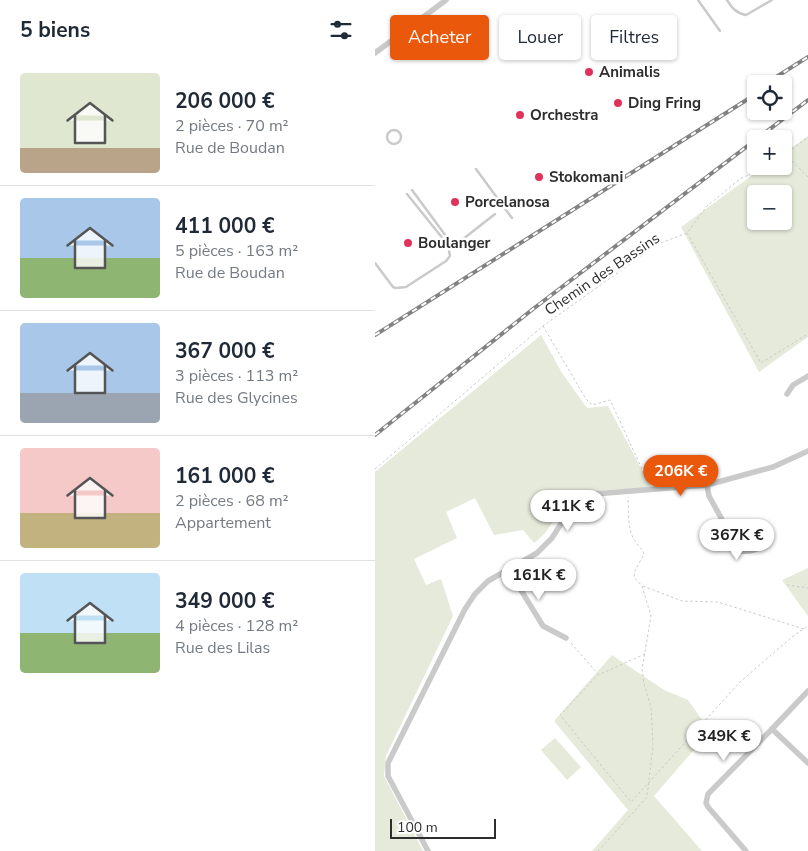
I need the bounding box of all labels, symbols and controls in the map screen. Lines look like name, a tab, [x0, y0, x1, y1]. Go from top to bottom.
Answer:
chip: Acheter	[390, 15, 489, 60]
chip: Louer	[499, 15, 581, 60]
chip: Filtres	[591, 15, 677, 60]
text: 5 biens	[20, 16, 90, 44]
icon: filters	[327, 16, 355, 44]
place label: Animalis	[599, 62, 660, 82]
marker: Animalis	[583, 66, 595, 78]
map controls	[747, 75, 792, 230]
button: locate	[747, 75, 792, 120]
text: 206 000 €	[175, 87, 275, 115]
icon: home	[60, 93, 120, 153]
place label: Ding Fring	[628, 93, 701, 113]
marker: Ding Fring	[612, 97, 624, 109]
place label: Orchestra	[530, 105, 599, 125]
marker: Orchestra	[514, 109, 526, 121]
text: 2 pièces · 70 m²	[175, 115, 289, 137]
button: +	[747, 130, 792, 175]
text: Rue de Boudan	[175, 137, 285, 159]
place label: Stokomani	[549, 167, 623, 187]
marker: Stokomani	[533, 171, 545, 183]
button: −	[747, 185, 792, 230]
place label: Porcelanosa	[465, 192, 550, 212]
marker: Porcelanosa	[449, 196, 461, 208]
text: 411 000 €	[175, 212, 275, 240]
icon: home	[60, 218, 120, 278]
street label: Chemin des Bassins	[541, 228, 663, 320]
place label: Boulanger	[418, 233, 491, 253]
marker: Boulanger	[402, 237, 414, 249]
text: 5 pièces · 163 m²	[175, 240, 298, 262]
text: Rue de Boudan	[175, 262, 285, 284]
text: 367 000 €	[175, 337, 275, 365]
icon: home	[60, 343, 120, 403]
text: 3 pièces · 113 m²	[175, 365, 298, 387]
text: Rue des Glycines	[175, 387, 298, 409]
pin: 206K €	[640, 454, 722, 497]
text: 206K €	[654, 460, 708, 482]
text: 161 000 €	[175, 462, 275, 490]
icon: home	[60, 468, 120, 528]
text: 2 pièces · 68 m²	[175, 490, 289, 512]
pin: 411K €	[527, 490, 609, 532]
text: 411K €	[541, 495, 595, 517]
text: Appartement	[175, 512, 271, 534]
pin: 367K €	[696, 518, 778, 561]
text: 367K €	[710, 524, 764, 546]
pin: 161K €	[498, 558, 580, 601]
text: 161K €	[512, 564, 566, 586]
text: 349 000 €	[175, 587, 275, 615]
icon: home	[60, 593, 120, 653]
text: 4 pièces · 128 m²	[175, 615, 298, 637]
text: Rue des Lilas	[175, 637, 270, 659]
pin: 349K €	[683, 720, 765, 762]
text: 349K €	[697, 725, 751, 747]
scale bar	[390, 816, 496, 839]
text: 100 m	[397, 818, 438, 837]

